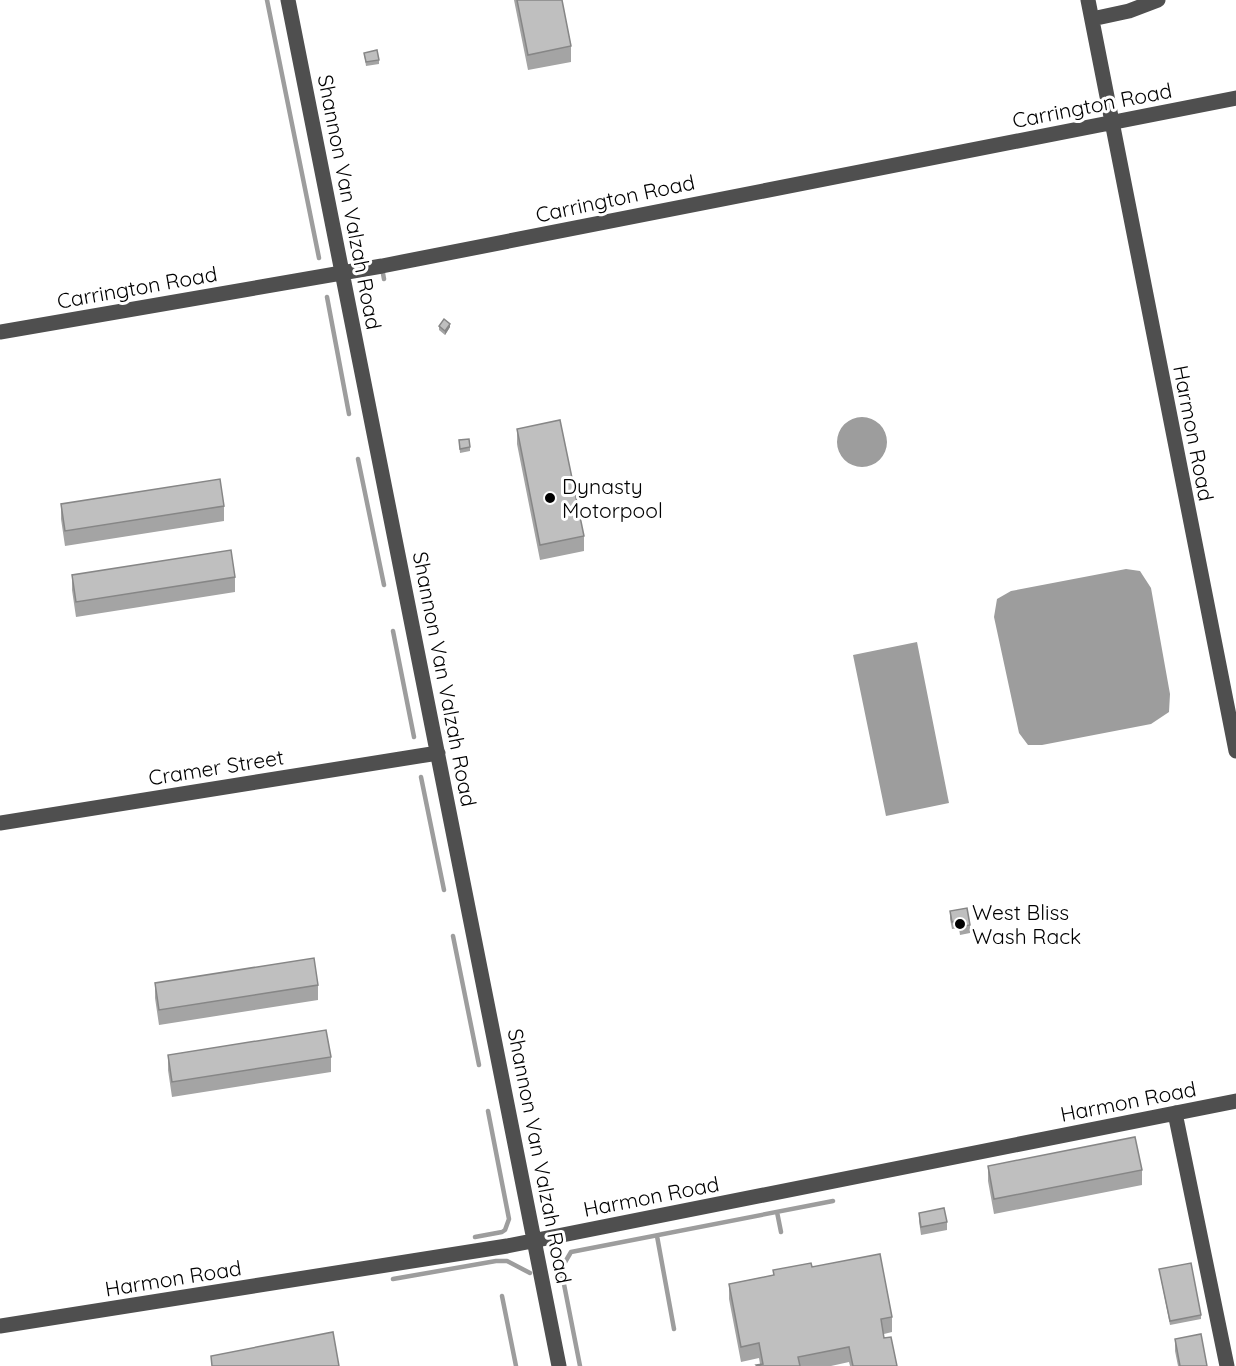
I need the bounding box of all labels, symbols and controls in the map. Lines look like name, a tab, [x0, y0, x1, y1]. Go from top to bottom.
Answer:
street label: Shannon Van Valzah Road	[312, 72, 388, 332]
street label: Carrington Road	[1010, 77, 1174, 133]
street label: Carrington Road	[533, 168, 697, 228]
street label: Carrington Road	[55, 260, 219, 314]
street label: Harmon Road	[1168, 363, 1220, 503]
place label: Dynasty Motorpool	[562, 473, 663, 523]
marker: Dynasty Motorpool	[543, 491, 557, 505]
street label: Shannon Van Valzah Road	[407, 549, 483, 809]
street label: Cramer Street	[147, 743, 285, 791]
place label: West Bliss Wash Rack	[972, 899, 1081, 949]
marker: West Bliss Wash Rack	[953, 917, 967, 931]
street label: Shannon Van Valzah Road	[502, 1026, 578, 1286]
street label: Harmon Road	[1058, 1075, 1198, 1127]
street label: Harmon Road	[581, 1170, 721, 1222]
street label: Harmon Road	[103, 1254, 243, 1302]

